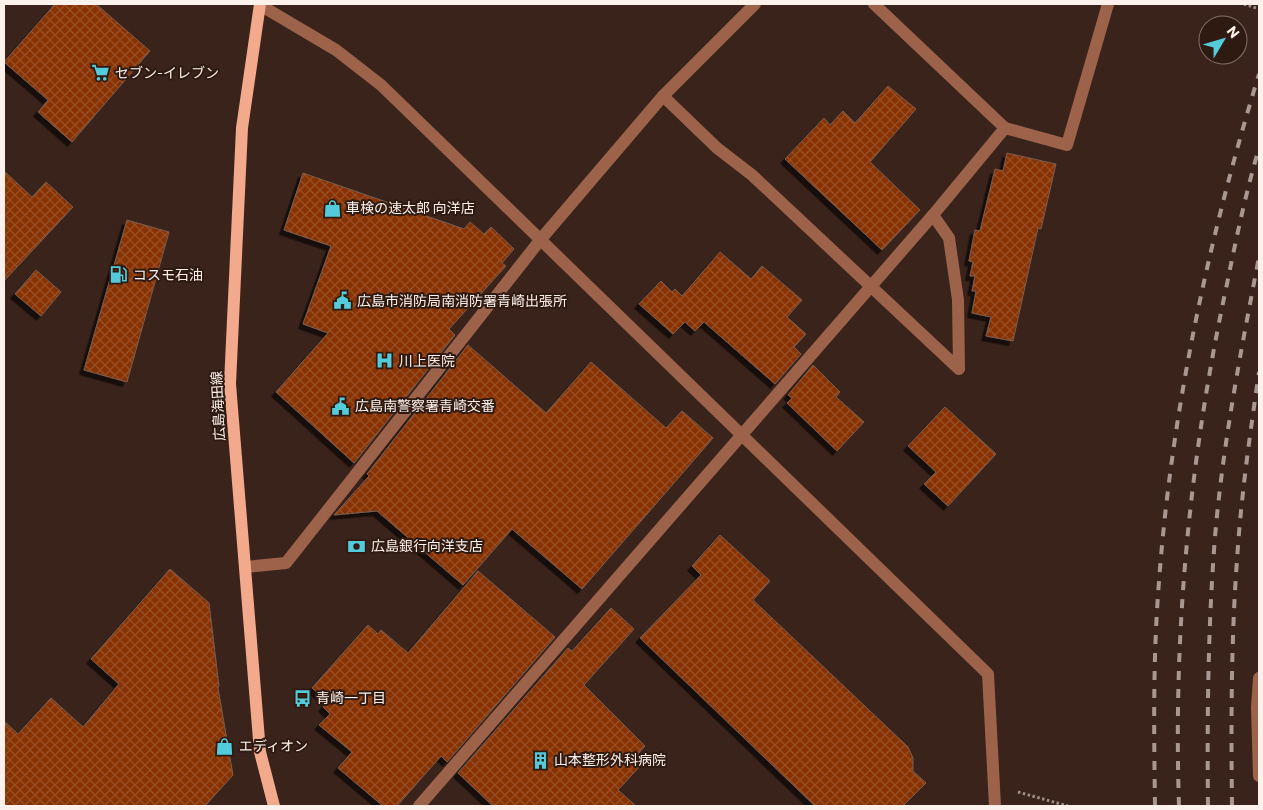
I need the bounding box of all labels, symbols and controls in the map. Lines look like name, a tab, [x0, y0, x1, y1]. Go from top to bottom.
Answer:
north arrow	[1198, 15, 1248, 65]
text: N	[1224, 22, 1244, 41]
supermarket icon: セブン-イレブン	[91, 63, 111, 83]
place label: セブン-イレブン	[115, 64, 219, 81]
shop icon: 車検の速太郎 向洋店	[322, 198, 342, 218]
place label: 車検の速太郎 向洋店	[346, 199, 475, 216]
fuel station icon: コスモ石油	[109, 265, 129, 285]
place label: コスモ石油	[133, 266, 203, 283]
public building icon: 広島市消防局南消防署青崎出張所	[333, 291, 353, 311]
place label: 広島市消防局南消防署青崎出張所	[357, 292, 567, 309]
hospital icon: 川上医院	[375, 351, 395, 371]
place label: 川上医院	[399, 352, 455, 369]
street label: 広島海田線	[207, 371, 228, 441]
public building icon: 広島南警察署青崎交番	[331, 396, 351, 416]
place label: 広島南警察署青崎交番	[355, 397, 495, 414]
bank icon: 広島銀行向洋支店	[347, 536, 367, 556]
place label: 広島銀行向洋支店	[371, 537, 483, 554]
bus stop icon: 青崎一丁目	[292, 688, 312, 708]
place label: 青崎一丁目	[316, 689, 386, 706]
shop icon: エディオン	[215, 736, 235, 756]
place label: エディオン	[239, 737, 308, 754]
building icon: 山本整形外科病院	[530, 750, 550, 770]
place label: 山本整形外科病院	[554, 751, 666, 768]

